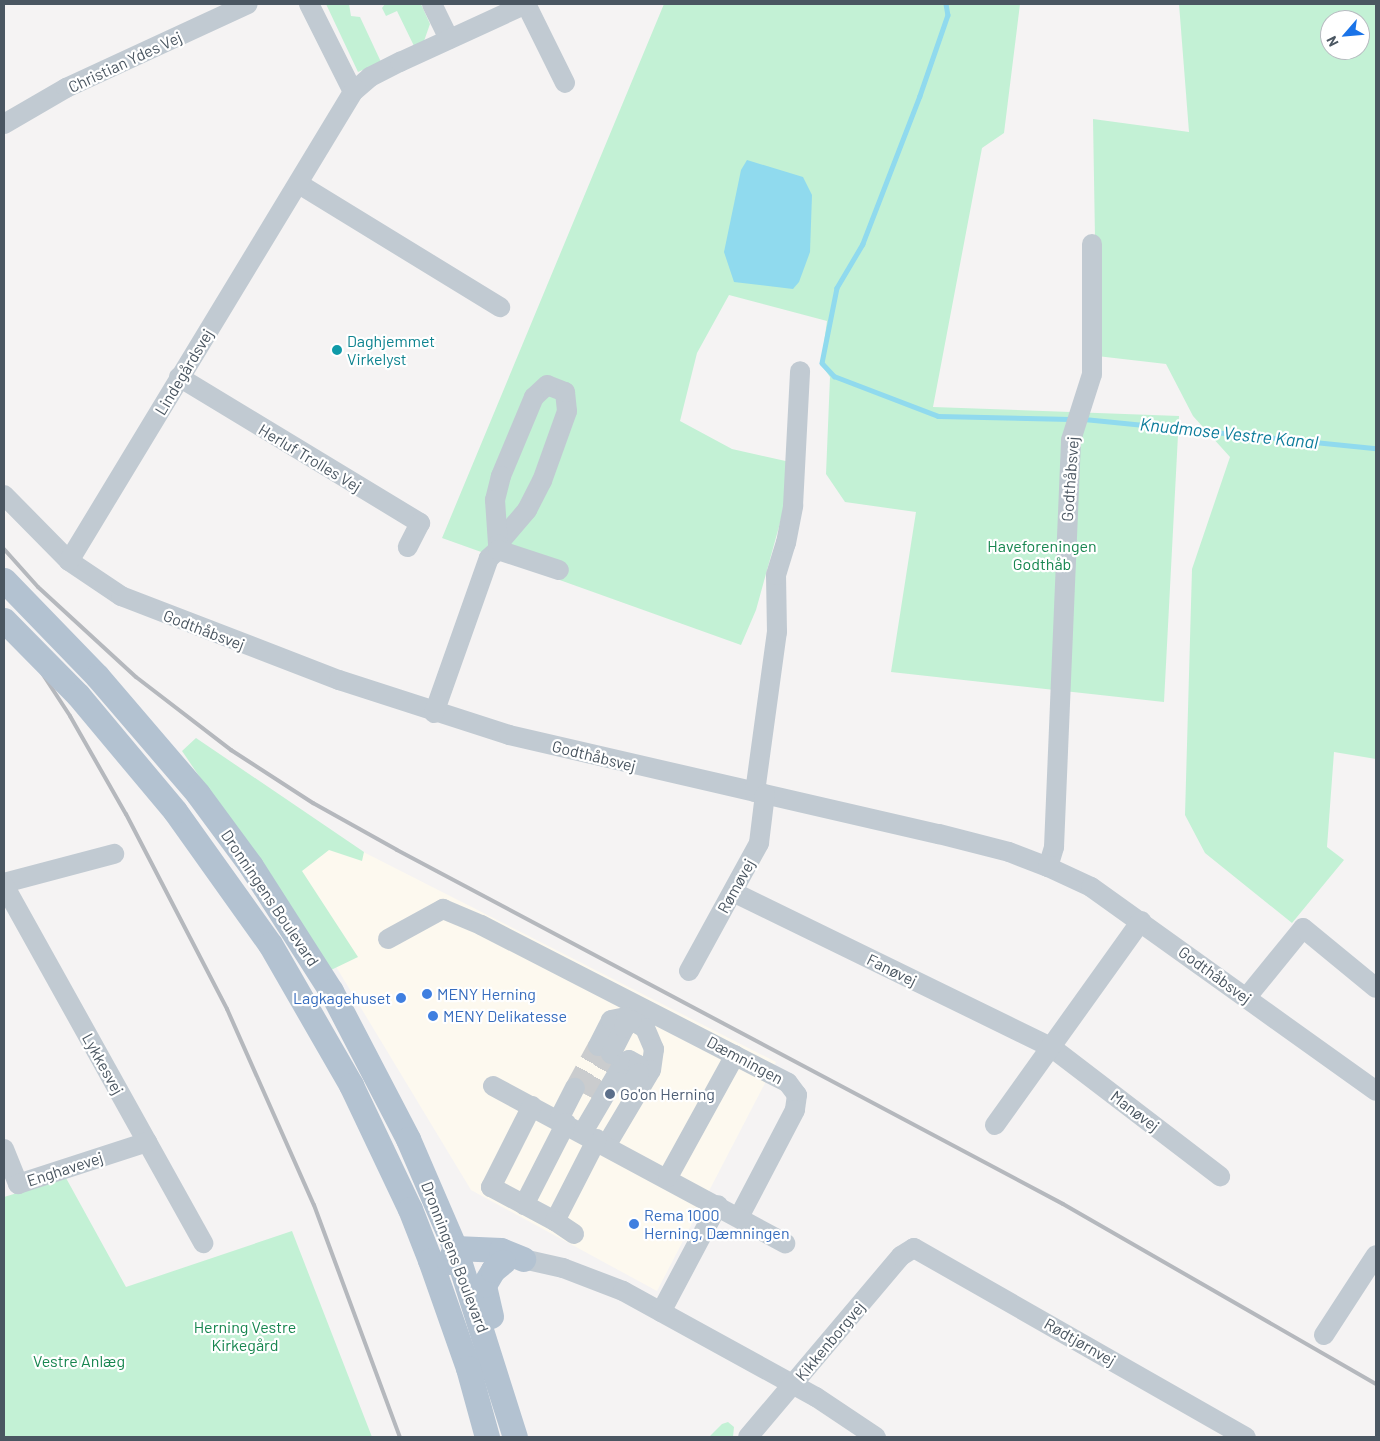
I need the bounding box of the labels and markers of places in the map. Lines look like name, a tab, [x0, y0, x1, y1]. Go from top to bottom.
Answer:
place label: Daghjemmet Virkelyst	[347, 331, 435, 369]
marker: Daghjemmet Virkelyst	[331, 344, 343, 356]
place label: MENY Herning	[437, 984, 536, 1004]
place label: Lagkagehuset	[293, 988, 391, 1008]
marker: MENY Herning	[421, 988, 433, 1000]
marker: Lagkagehuset	[395, 992, 407, 1004]
place label: MENY Delikatesse	[443, 1006, 567, 1026]
marker: MENY Delikatesse	[427, 1010, 439, 1022]
place label: Go'on Herning	[620, 1084, 715, 1104]
marker: Go'on Herning	[604, 1088, 616, 1100]
place label: Rema 1000 Herning, Dæmningen	[644, 1205, 790, 1243]
marker: Rema 1000 Herning, Dæmningen	[628, 1218, 640, 1230]

